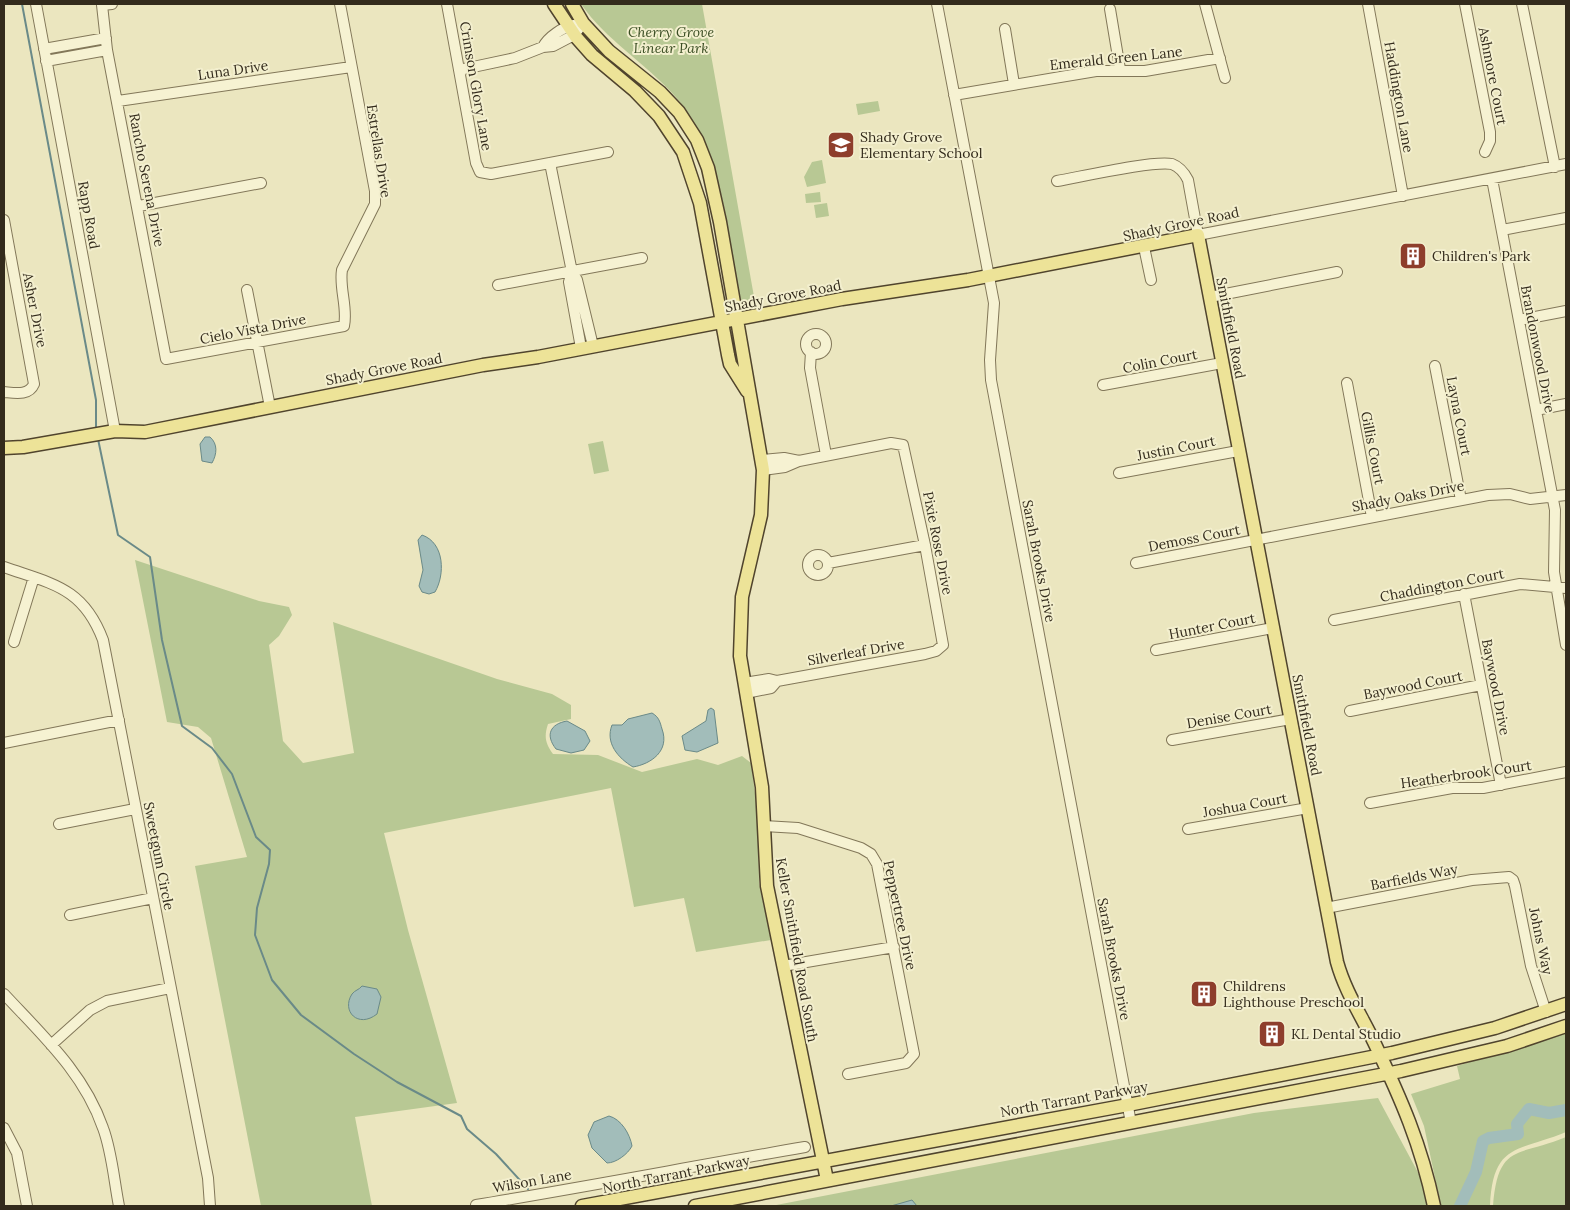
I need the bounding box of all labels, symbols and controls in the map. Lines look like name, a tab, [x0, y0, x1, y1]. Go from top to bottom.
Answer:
street label: Crimson Glory Lane	[456, 20, 496, 152]
park label: Cherry Grove Linear Park	[628, 23, 714, 57]
street label: Ashmore Court	[1474, 24, 1511, 127]
street label: Haddington Lane	[1380, 40, 1418, 154]
street label: Emerald Green Lane	[1049, 42, 1184, 74]
street label: Luna Drive	[197, 56, 270, 84]
street label: Estrellas Drive	[363, 103, 395, 199]
street label: Rancho Serena Drive	[125, 112, 169, 249]
place label: Shady Grove Elementary School	[860, 128, 983, 162]
school or university icon: Shady Grove Elementary School	[826, 130, 856, 160]
street label: Rapp Road	[74, 180, 104, 250]
street label: Shady Grove Road	[1121, 203, 1241, 245]
building icon: Children's Park	[1398, 241, 1428, 271]
place label: Children's Park	[1432, 247, 1531, 265]
street label: Asher Drive	[19, 270, 51, 349]
street label: Shady Grove Road	[723, 276, 843, 316]
street label: Smithfield Road	[1212, 276, 1250, 380]
street label: Brandonwood Drive	[1517, 284, 1559, 415]
street label: Cielo Vista Drive	[198, 310, 308, 348]
street label: Colin Court	[1121, 345, 1199, 377]
street label: Shady Grove Road	[324, 349, 444, 389]
street label: Layna Court	[1443, 375, 1476, 458]
street label: Gillis Court	[1357, 410, 1389, 487]
street label: Justin Court	[1134, 431, 1217, 465]
street label: Shady Oaks Drive	[1350, 476, 1466, 516]
street label: Pixie Rose Drive	[919, 490, 957, 597]
street label: Sarah Brooks Drive	[1018, 498, 1060, 624]
street label: Demoss Court	[1146, 520, 1242, 556]
street label: Chaddington Court	[1378, 564, 1506, 606]
street label: Hunter Court	[1167, 609, 1258, 643]
street label: Silverleaf Drive	[806, 635, 906, 669]
street label: Baywood Drive	[1478, 637, 1514, 737]
street label: Baywood Court	[1362, 666, 1465, 703]
street label: Smithfield Road	[1288, 673, 1326, 777]
street label: Denise Court	[1185, 700, 1274, 732]
street label: Heatherbrook Court	[1399, 756, 1533, 792]
street label: Joshua Court	[1200, 789, 1289, 821]
street label: Sweetgum Circle	[140, 800, 178, 912]
street label: Keller Smithfield Road South	[772, 856, 822, 1044]
street label: Peppertree Drive	[880, 859, 920, 972]
street label: Barfields Way	[1369, 860, 1460, 894]
street label: Sarah Brooks Drive	[1093, 896, 1135, 1022]
street label: Johns Way	[1525, 905, 1557, 977]
place label: Childrens Lighthouse Preschool	[1223, 977, 1364, 1011]
building icon: Childrens Lighthouse Preschool	[1189, 979, 1219, 1009]
building icon: KL Dental Studio	[1257, 1019, 1287, 1049]
place label: KL Dental Studio	[1291, 1025, 1401, 1043]
street label: North Tarrant Parkway	[999, 1077, 1150, 1121]
street label: North Tarrant Parkway	[601, 1151, 752, 1197]
street label: Wilson Lane	[491, 1165, 573, 1197]

